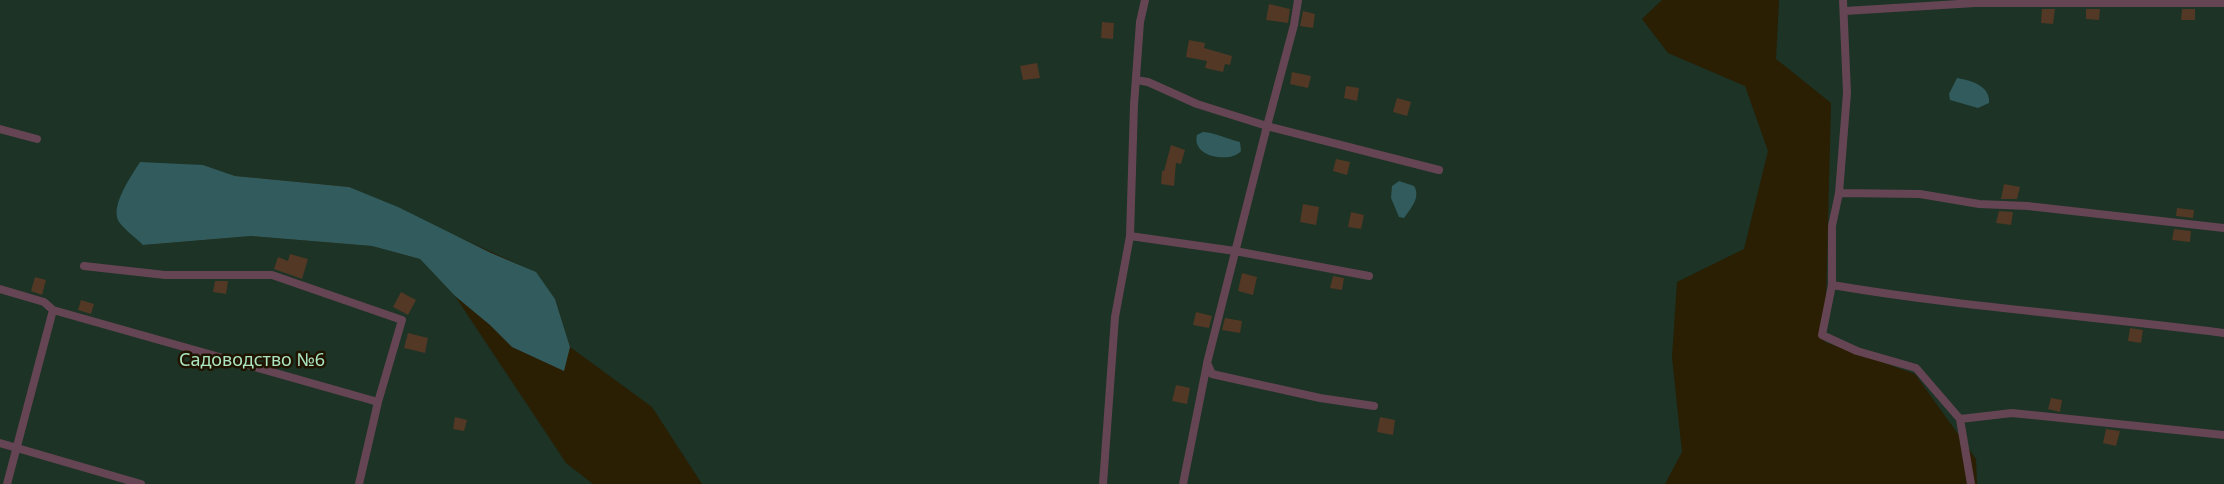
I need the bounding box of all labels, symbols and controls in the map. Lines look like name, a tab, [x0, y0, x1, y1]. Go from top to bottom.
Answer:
park label: Садоводство №6	[179, 347, 325, 371]

